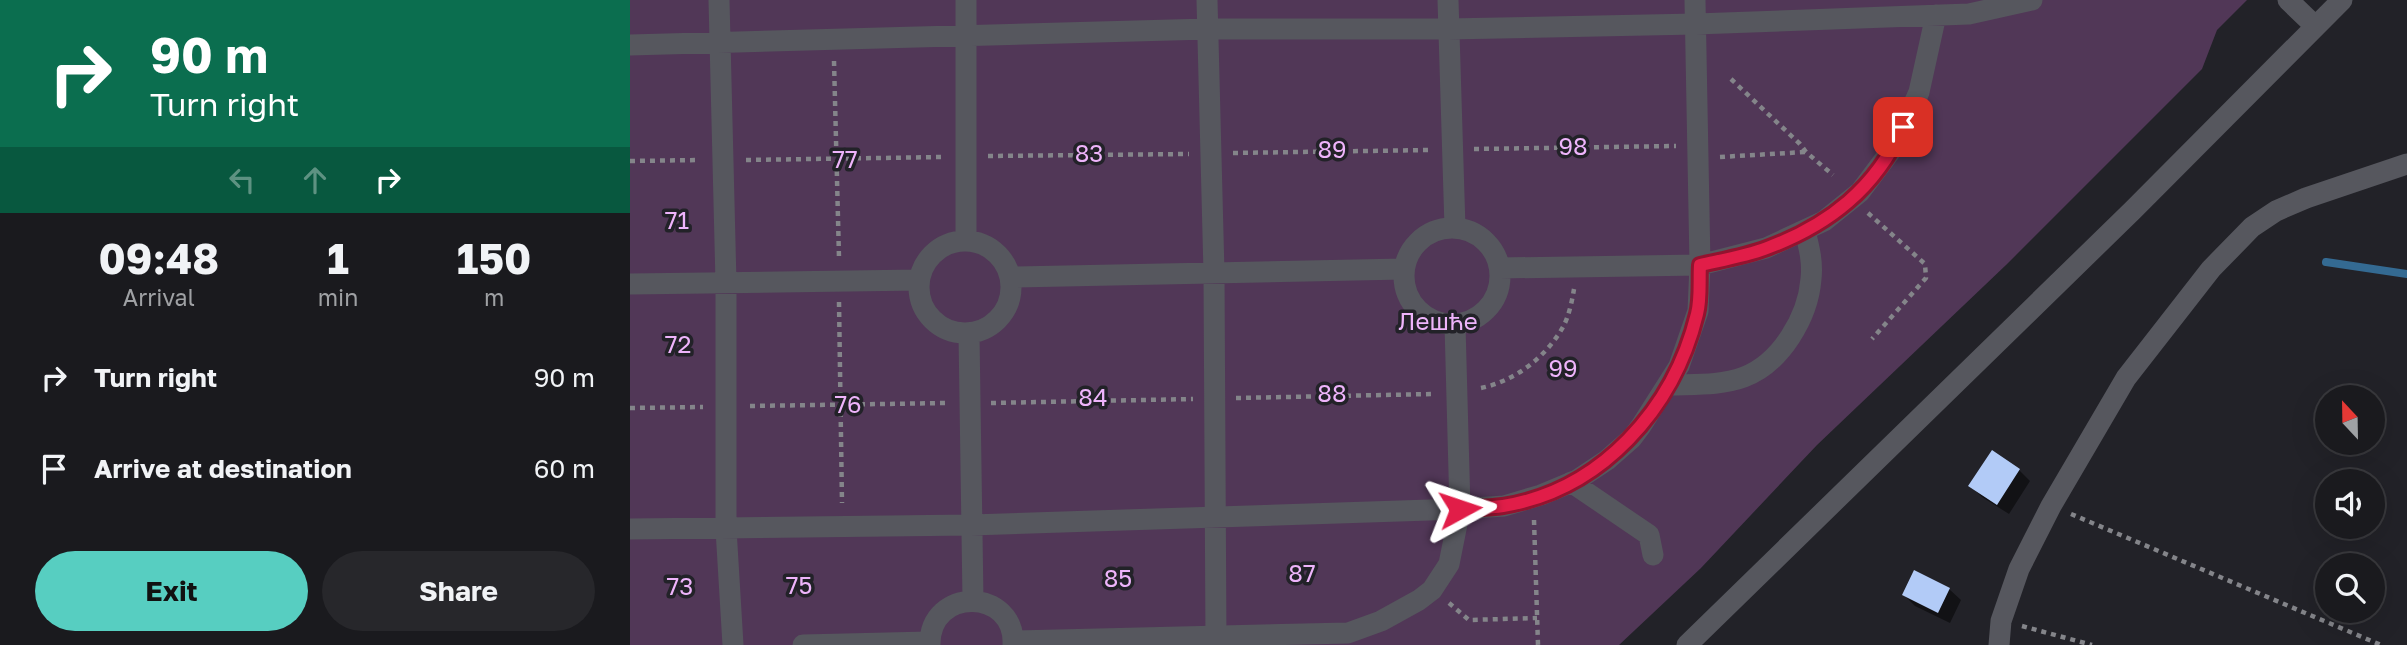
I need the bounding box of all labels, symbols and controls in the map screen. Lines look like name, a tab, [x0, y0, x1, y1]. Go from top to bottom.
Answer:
text: 90 m	[150, 25, 268, 84]
icon: right	[35, 28, 126, 119]
text: Turn right	[150, 85, 299, 123]
pin	[1873, 97, 1933, 157]
icon: arrive	[1884, 108, 1922, 146]
park label: 98	[1558, 131, 1588, 160]
park label: 89	[1317, 134, 1347, 163]
park label: 83	[1075, 138, 1103, 167]
park label: 77	[832, 144, 858, 173]
icon: left	[223, 161, 261, 199]
icon: ahead	[296, 161, 334, 199]
icon: right	[369, 161, 407, 199]
park label: 71	[665, 205, 689, 234]
text: 09:48	[99, 233, 219, 283]
text: 1	[327, 233, 349, 283]
text: 150	[457, 233, 531, 283]
text: Arrival	[123, 283, 195, 311]
text: min	[318, 283, 358, 311]
text: m	[484, 283, 504, 311]
park label: Лешће	[1398, 306, 1478, 335]
park label: 72	[665, 329, 691, 358]
park label: 99	[1548, 353, 1578, 382]
icon: right	[35, 359, 73, 397]
text: Turn right	[94, 362, 217, 393]
text: 90 m	[534, 362, 595, 393]
park label: 88	[1317, 378, 1347, 407]
park label: 84	[1078, 382, 1108, 411]
north arrow	[2315, 385, 2385, 455]
map controls	[2315, 385, 2385, 623]
park label: 76	[834, 389, 862, 418]
icon: arrive	[35, 450, 73, 488]
text: Arrive at destination	[94, 453, 352, 484]
text: 60 m	[534, 453, 595, 484]
button: sound	[2315, 469, 2385, 539]
position arrow	[1423, 472, 1497, 546]
button: Exit	[35, 551, 308, 631]
button: Share	[322, 551, 595, 631]
button: search	[2315, 553, 2385, 623]
park label: 87	[1288, 558, 1316, 587]
park label: 85	[1104, 563, 1132, 592]
park label: 75	[786, 570, 812, 599]
park label: 73	[667, 571, 693, 600]

